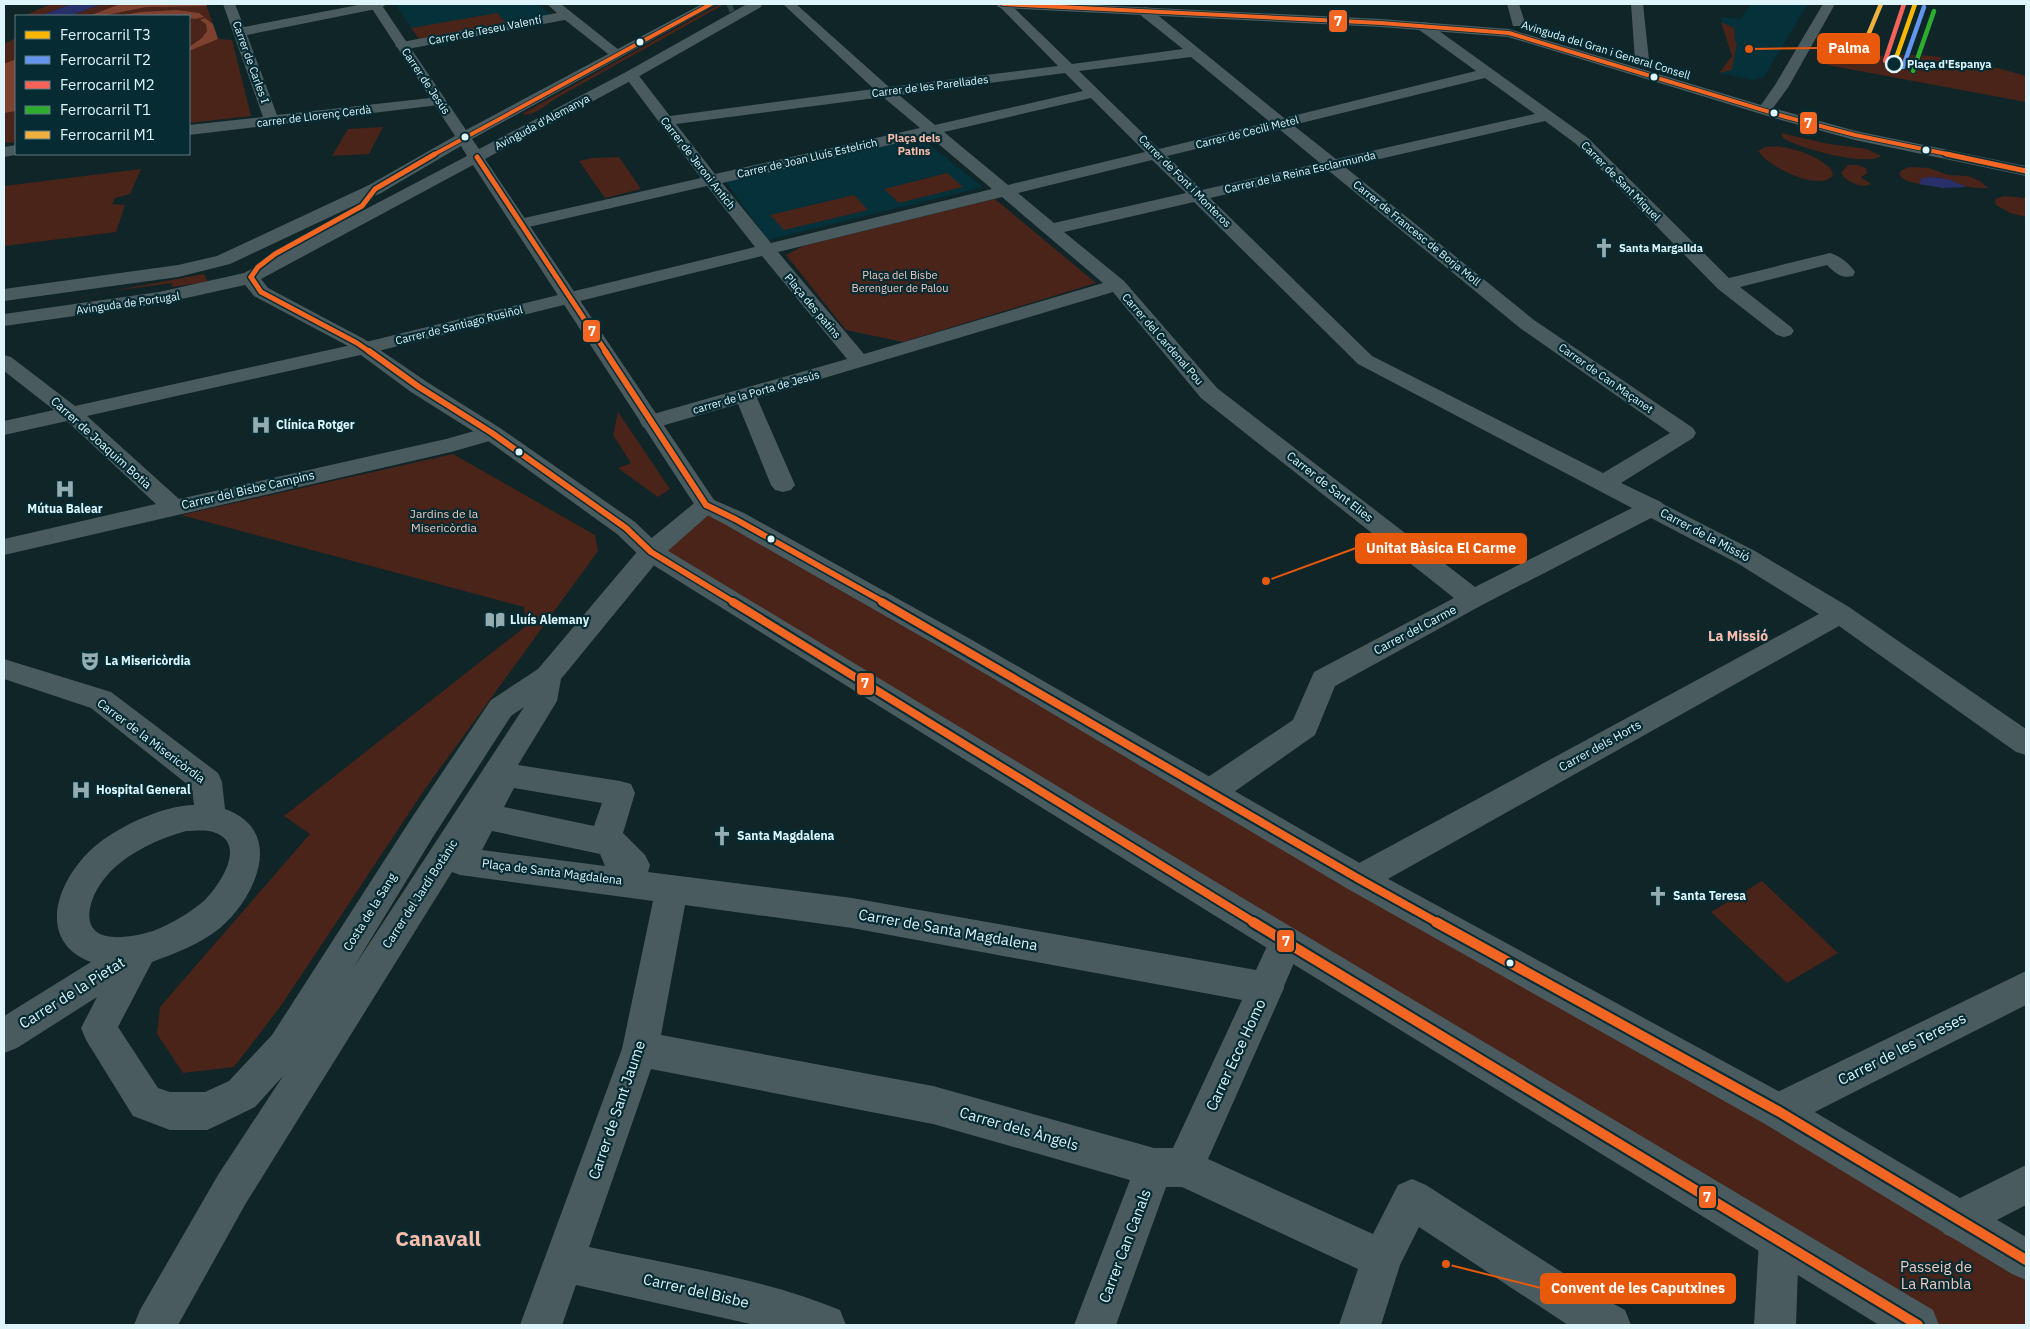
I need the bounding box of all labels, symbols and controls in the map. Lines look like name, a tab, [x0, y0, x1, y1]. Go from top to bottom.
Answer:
line badge: 7	[1328, 9, 1348, 33]
street label: Carrer de Teseu Valentí	[428, 12, 543, 48]
text: 7	[1334, 12, 1342, 30]
legend	[15, 15, 190, 155]
street label: Avinguda del Gran i General Consell	[1520, 18, 1692, 82]
street label: Carrer de Carles I	[230, 19, 272, 105]
text: Ferrocarril T3	[60, 25, 151, 44]
callout: Palma	[1818, 34, 1879, 63]
unlabelled marker	[635, 37, 645, 47]
text: Palma	[1828, 39, 1870, 57]
street label: Carrer de Jesús	[399, 45, 453, 117]
text: Ferrocarril T2	[60, 50, 151, 69]
marker: Plaça d'Espanya	[1885, 55, 1903, 73]
place label: Plaça d'Espanya	[1907, 57, 1992, 71]
street label: Carrer de les Parellades	[871, 72, 989, 100]
unlabelled marker	[1649, 72, 1659, 82]
text: Ferrocarril M2	[60, 75, 155, 94]
street label: Avinguda d'Alemanya	[492, 91, 592, 153]
text: Ferrocarril T1	[60, 100, 151, 119]
street label: carrer de Llorenç Cerdà	[256, 102, 372, 130]
unlabelled marker	[1769, 108, 1779, 118]
line badge: 7	[1799, 111, 1818, 135]
street label: Carrer de Cecili Metel	[1194, 112, 1300, 152]
street label: Carrer de Jeroni Antich	[658, 114, 738, 212]
text: 7	[1804, 114, 1812, 132]
text: Ferrocarril M1	[60, 125, 155, 144]
district label: Plaça dels Patins	[887, 131, 941, 158]
unlabelled marker	[460, 132, 470, 142]
street label: Carrer de Font i Monteros	[1136, 132, 1234, 230]
street label: Carrer de Joan Lluís Estelrich	[736, 135, 878, 181]
street label: Carrer de Sant Miquel	[1578, 138, 1664, 224]
unlabelled marker	[1921, 145, 1931, 155]
street label: Carrer de la Reina Esclarmunda	[1223, 148, 1377, 196]
street label: Carrer de Francesc de Borja Moll	[1350, 177, 1484, 289]
church icon: Santa Margalida	[1593, 237, 1615, 259]
place label: Santa Margalida	[1619, 241, 1703, 255]
park label: Plaça del Bisbe Berenguer de Palou	[851, 268, 949, 295]
street label: Plaça des patins	[782, 271, 844, 341]
street label: Avinguda de Portugal	[75, 289, 181, 317]
street label: Carrer del Cardenal Pou	[1119, 290, 1207, 388]
street label: Carrer de Santiago Rusiñol	[394, 302, 524, 348]
line badge: 7	[582, 319, 601, 343]
text: 7	[588, 322, 596, 340]
street label: Carrer de Can Maçanet	[1556, 340, 1656, 416]
street label: carrer de la Porta de Jesús	[691, 367, 821, 417]
street label: Carrer de Joaquim Botia	[48, 393, 155, 492]
hospital icon: Clínica Rotger	[250, 414, 272, 436]
place label: Clínica Rotger	[276, 417, 355, 432]
unlabelled marker	[514, 447, 524, 457]
street label: Carrer de Sant Elies	[1284, 448, 1377, 525]
street label: Carrer del Bisbe Campins	[180, 467, 316, 512]
hospital icon: Mútua Balear	[54, 478, 76, 500]
place label: Mútua Balear	[27, 501, 103, 516]
street label: Carrer de la Missió	[1658, 505, 1753, 565]
park label: Jardins de la Misericòrdia	[410, 506, 479, 535]
unlabelled marker	[766, 534, 776, 544]
callout: Unitat Bàsica El Carme	[1356, 534, 1526, 563]
text: Unitat Bàsica El Carme	[1366, 539, 1516, 557]
street label: Carrer del Carme	[1371, 601, 1459, 658]
library icon: Lluís Alemany	[484, 609, 506, 631]
place label: Lluís Alemany	[510, 612, 590, 627]
district label: La Missió	[1708, 627, 1768, 645]
theatre icon: La Misericòrdia	[79, 650, 101, 672]
place label: La Misericòrdia	[105, 653, 191, 668]
line badge: 7	[856, 672, 875, 696]
text: 7	[861, 674, 869, 692]
street label: Carrer de la Misericòrdia	[94, 695, 209, 786]
street label: Carrer dels Horts	[1556, 717, 1644, 774]
hospital icon: Hospital General	[70, 779, 92, 801]
place label: Hospital General	[96, 782, 191, 797]
church icon: Santa Magdalena	[711, 825, 733, 847]
place label: Santa Magdalena	[737, 828, 835, 843]
street label: Carrer del Jardí Botànic	[379, 836, 460, 951]
street label: Plaça de Santa Magdalena	[481, 855, 624, 888]
street label: Costa de la Sang	[340, 870, 400, 953]
church icon: Santa Teresa	[1647, 885, 1669, 907]
place label: Santa Teresa	[1673, 888, 1746, 903]
street label: Carrer de Santa Magdalena	[857, 904, 1039, 955]
line badge: 7	[1276, 929, 1295, 953]
text: 7	[1282, 932, 1290, 950]
street label: Carrer de la Pietat	[15, 952, 128, 1033]
unlabelled marker	[1505, 958, 1515, 968]
street label: Carrer Ecce Homo	[1201, 996, 1270, 1114]
street label: Carrer de les Tereses	[1834, 1008, 1969, 1089]
street label: Carrer de Sant Jaume	[584, 1038, 649, 1182]
street label: Carrer dels Àngels	[957, 1102, 1081, 1155]
line badge: 7	[1698, 1185, 1717, 1209]
street label: Carrer Can Canals	[1094, 1186, 1155, 1305]
text: 7	[1703, 1188, 1711, 1206]
district label: Canavall	[395, 1224, 481, 1252]
park label: Passeig de La Rambla	[1900, 1257, 1972, 1293]
street label: Carrer del Bisbe	[641, 1269, 751, 1312]
callout: Convent de les Caputxines	[1541, 1274, 1735, 1303]
text: Convent de les Caputxines	[1551, 1279, 1725, 1297]

